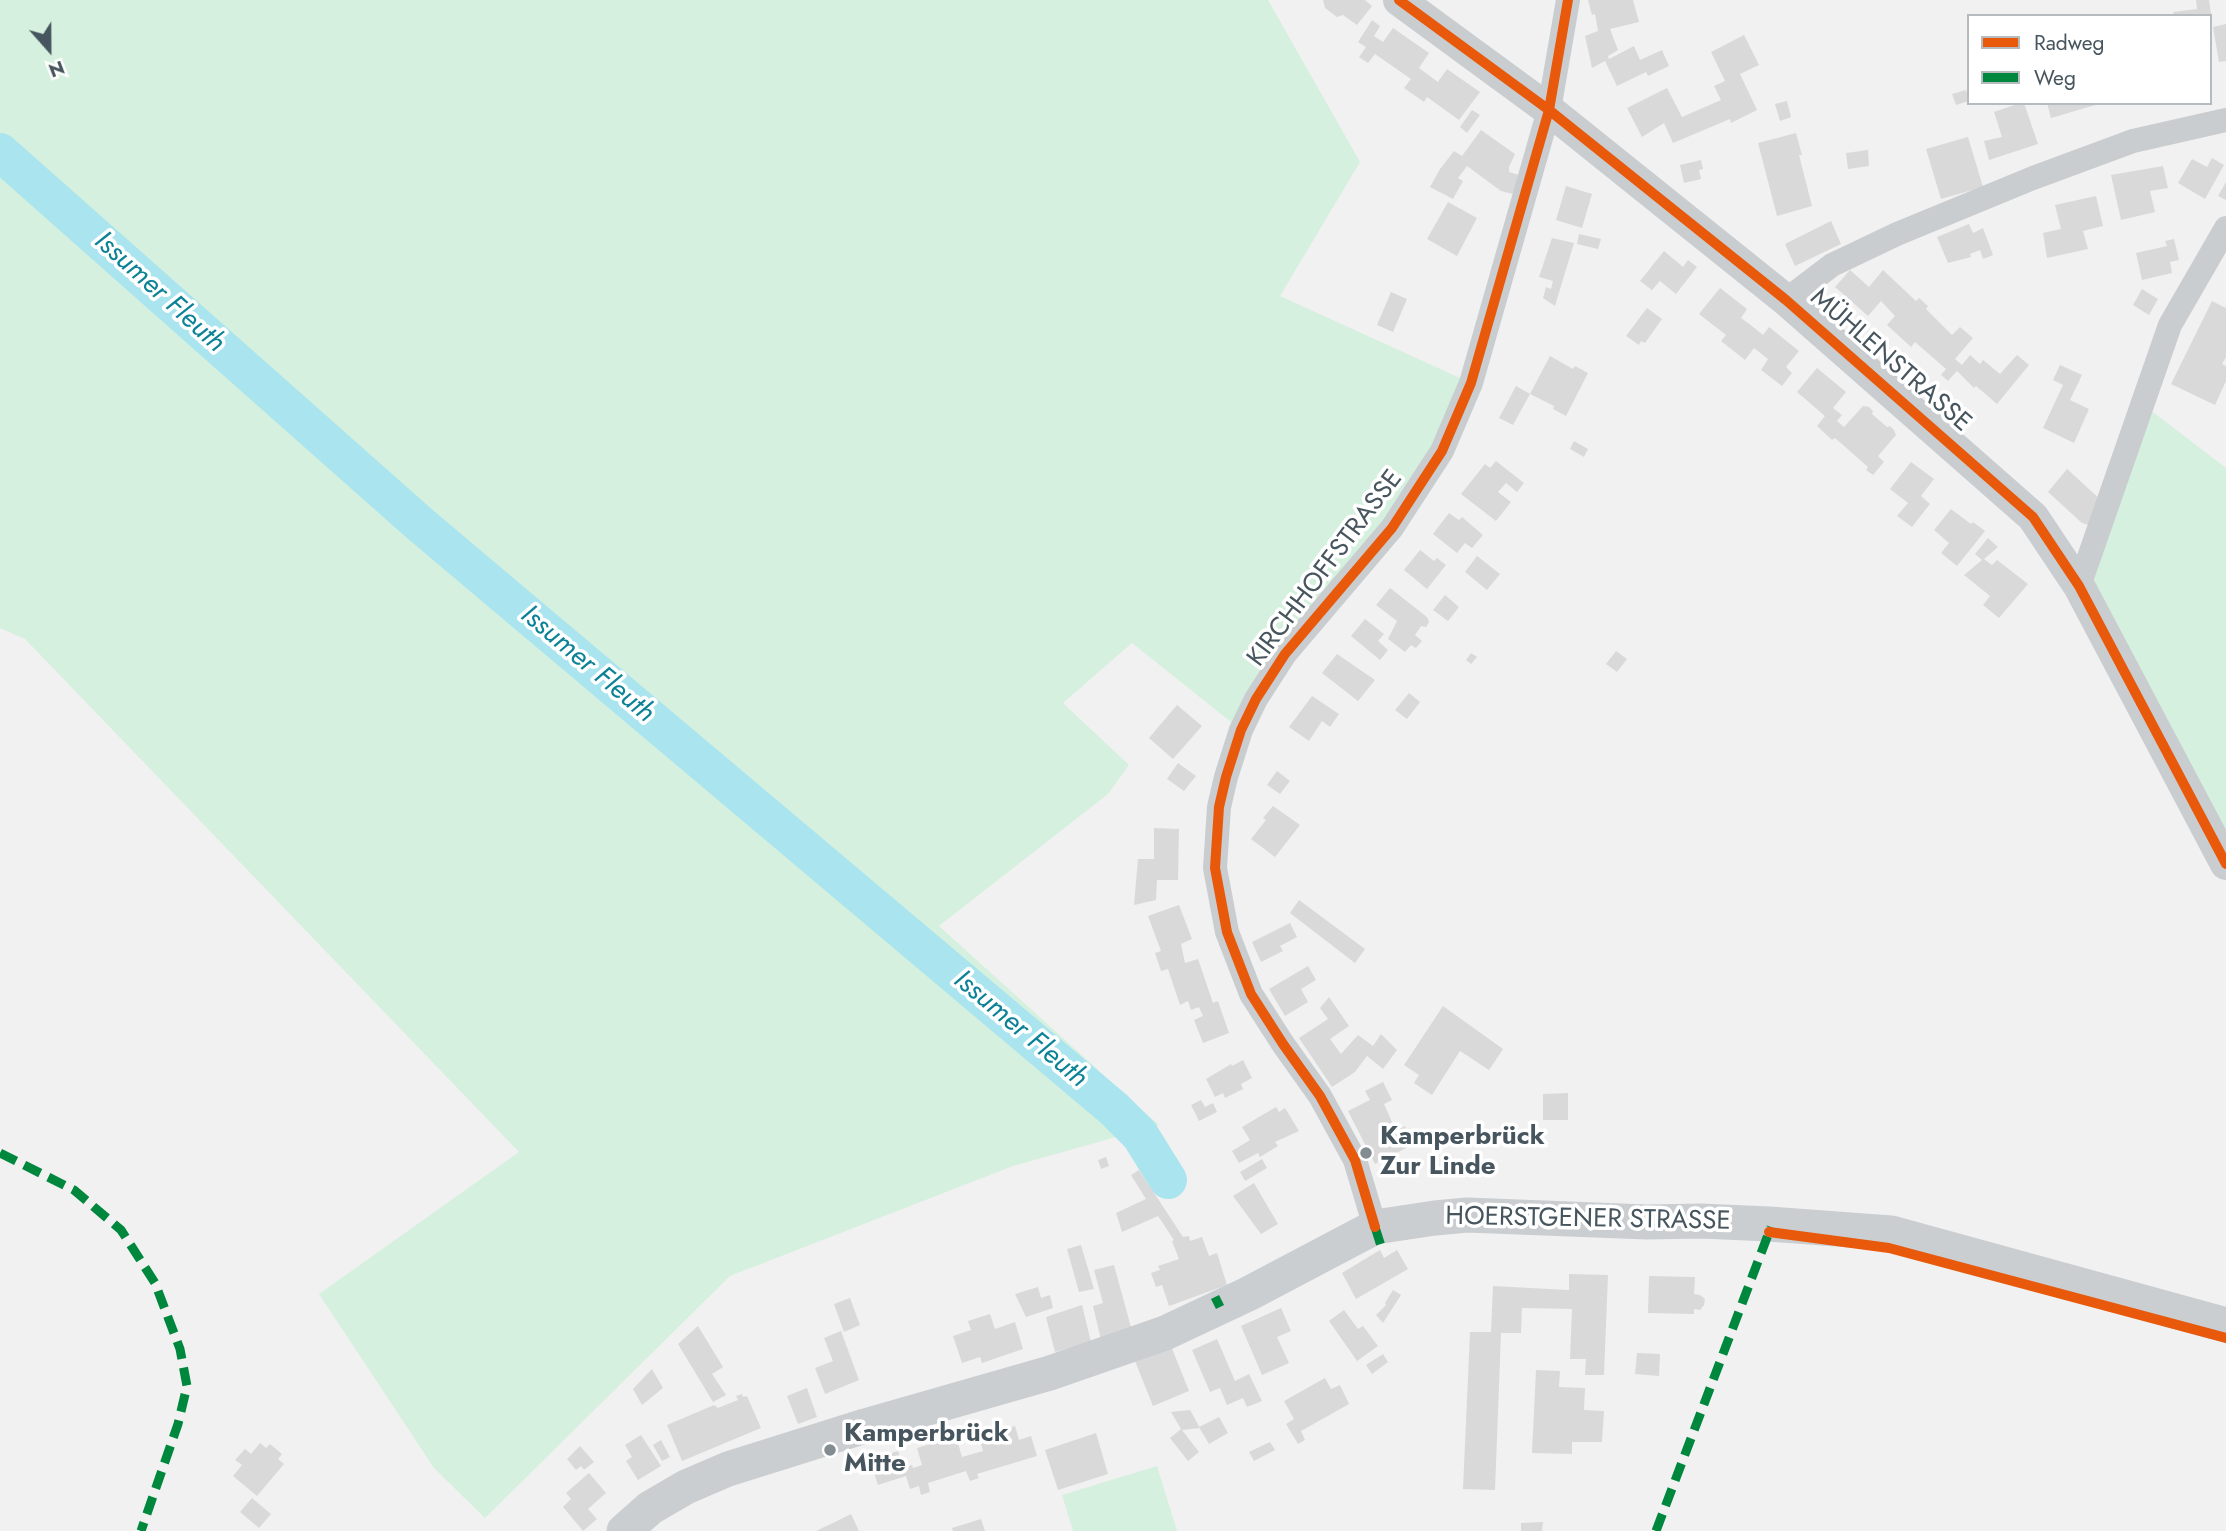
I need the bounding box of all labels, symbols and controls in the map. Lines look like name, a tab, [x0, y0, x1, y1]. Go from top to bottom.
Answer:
north arrow	[14, 14, 84, 84]
legend	[1967, 14, 2212, 105]
text: Radweg	[2034, 28, 2105, 58]
text: N	[45, 54, 69, 84]
text: Weg	[2034, 63, 2076, 93]
water label: Issumer Fleuth	[87, 225, 231, 361]
street label: MÜHLENSTRASSE	[1803, 283, 1977, 439]
street label: KIRCHHOFFSTRASSE	[1242, 465, 1410, 673]
water label: Issumer Fleuth	[513, 599, 661, 731]
water label: Issumer Fleuth	[946, 964, 1094, 1096]
place label: Kamperbrück Zur Linde	[1380, 1122, 1545, 1184]
marker: Kamperbrück Zur Linde	[1358, 1145, 1374, 1161]
street label: HOERSTGENER STRASSE	[1445, 1202, 1731, 1238]
place label: Kamperbrück Mitte	[844, 1419, 1009, 1480]
marker: Kamperbrück Mitte	[822, 1442, 838, 1458]

